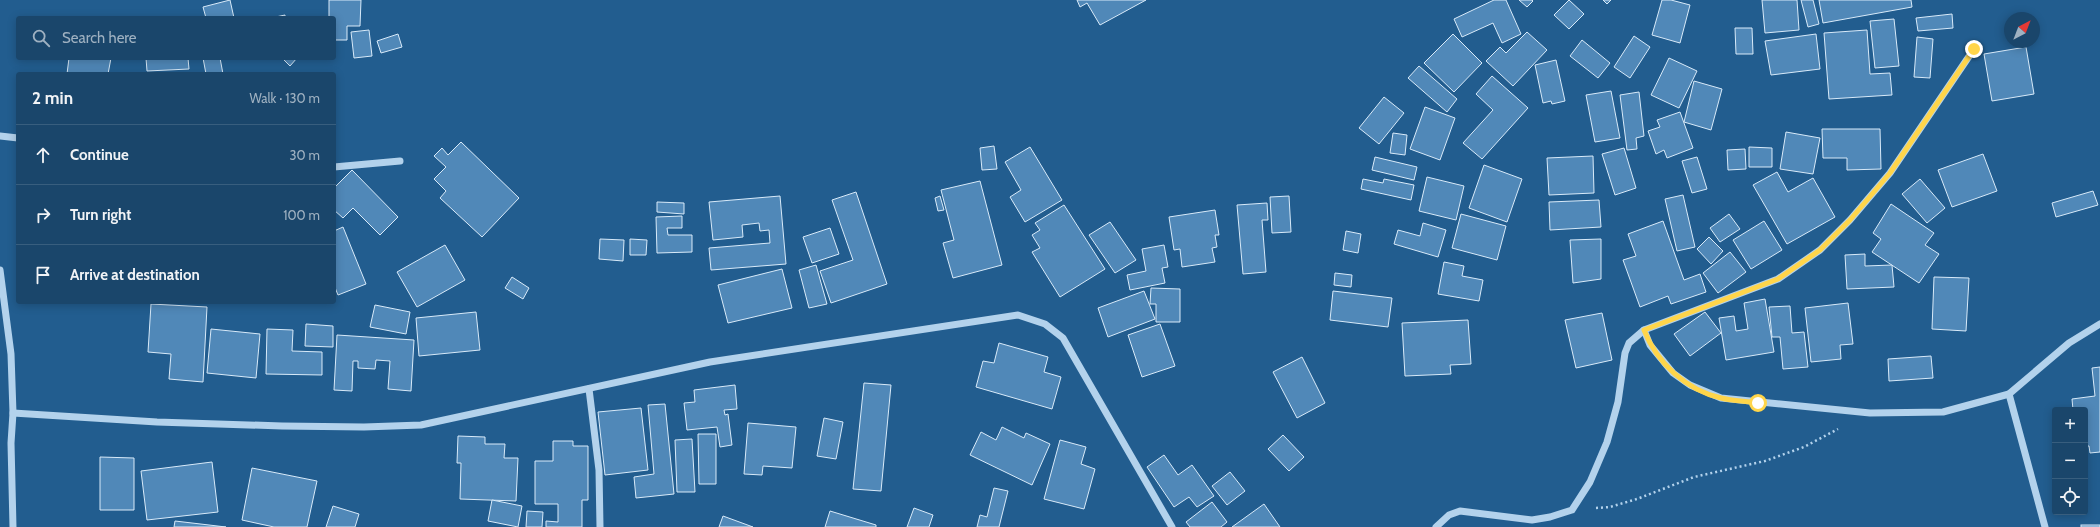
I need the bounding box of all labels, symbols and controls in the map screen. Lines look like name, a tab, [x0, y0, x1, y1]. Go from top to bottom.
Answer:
north arrow	[2004, 12, 2040, 48]
search box	[16, 16, 336, 60]
icon: search	[30, 27, 52, 49]
text: Search here	[62, 29, 137, 47]
route end	[1965, 40, 1983, 58]
text: 2 min	[32, 88, 73, 108]
text: Walk · 130 m	[249, 90, 320, 106]
icon: ahead	[32, 144, 54, 166]
text: Continue	[70, 146, 129, 164]
text: 30 m	[290, 147, 320, 163]
icon: right	[32, 204, 54, 226]
text: Turn right	[70, 206, 131, 224]
text: 100 m	[283, 207, 320, 223]
icon: arrive	[32, 264, 54, 286]
text: Arrive at destination	[70, 266, 200, 284]
route start	[1749, 394, 1767, 412]
map controls	[2052, 407, 2088, 515]
button: +	[2052, 407, 2088, 443]
button: −	[2052, 443, 2088, 479]
button: locate	[2052, 479, 2088, 515]

